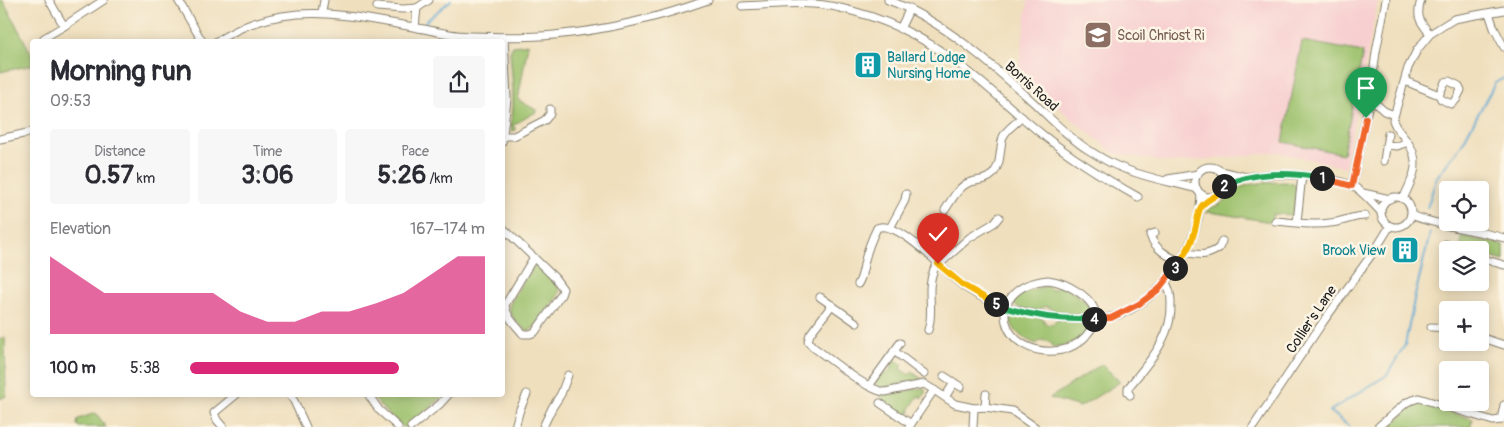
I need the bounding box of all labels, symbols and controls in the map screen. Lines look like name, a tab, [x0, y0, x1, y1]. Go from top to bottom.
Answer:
school or university icon: Scoil Chriost Ri	[1083, 20, 1113, 50]
place label: Scoil Chriost Ri	[1117, 27, 1205, 44]
place label: Ballard Lodge Nursing Home	[887, 49, 971, 82]
building icon: Ballard Lodge Nursing Home	[853, 50, 883, 80]
text: Morning run	[50, 54, 192, 89]
button: share	[433, 56, 485, 108]
street label: Borris Road	[1001, 58, 1062, 115]
pin	[1345, 67, 1387, 118]
icon: arrive	[1352, 74, 1380, 102]
text: 09:53	[50, 91, 91, 111]
text: Distance	[94, 143, 145, 160]
text: Time	[253, 143, 282, 160]
text: Pace	[401, 143, 429, 160]
text: 0.57	[85, 160, 134, 191]
text: 3:06	[241, 160, 294, 191]
text: 5:26	[378, 160, 426, 191]
pin: 1	[1310, 166, 1334, 190]
text: km	[134, 170, 155, 187]
text: /km	[426, 170, 453, 187]
text: 1	[1320, 170, 1325, 187]
pin: 2	[1212, 174, 1236, 198]
text: 2	[1221, 178, 1228, 195]
map controls	[1439, 181, 1489, 411]
button: locate	[1439, 181, 1489, 231]
pin	[917, 213, 959, 264]
text: Elevation	[50, 219, 111, 239]
text: 167–174 m	[410, 219, 485, 239]
icon: check	[924, 220, 952, 248]
building icon: Brook View	[1390, 235, 1420, 265]
button: layers	[1439, 241, 1489, 291]
place label: Brook View	[1322, 242, 1387, 259]
pin: 3	[1162, 256, 1188, 280]
text: 3	[1172, 260, 1179, 277]
street label: Collier's Lane	[1283, 282, 1340, 356]
pin: 5	[984, 292, 1008, 316]
text: 5	[993, 296, 1000, 313]
button: +	[1439, 301, 1489, 351]
pin: 4	[1082, 306, 1106, 332]
text: 4	[1090, 311, 1099, 328]
text: 100 m	[50, 358, 96, 378]
text: 5:38	[130, 358, 160, 378]
button: −	[1439, 361, 1489, 411]

